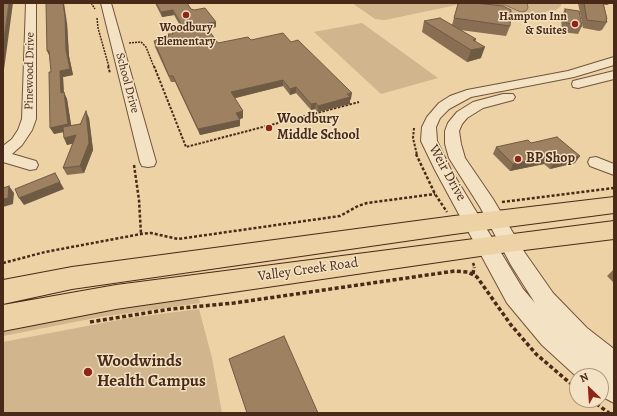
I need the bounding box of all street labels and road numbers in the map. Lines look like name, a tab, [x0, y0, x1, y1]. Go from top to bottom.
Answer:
street label: Pinewood Drive	[22, 32, 38, 110]
street label: School Drive	[112, 51, 142, 115]
street label: Weir Drive	[425, 142, 469, 204]
street label: Valley Creek Road	[257, 255, 359, 285]

